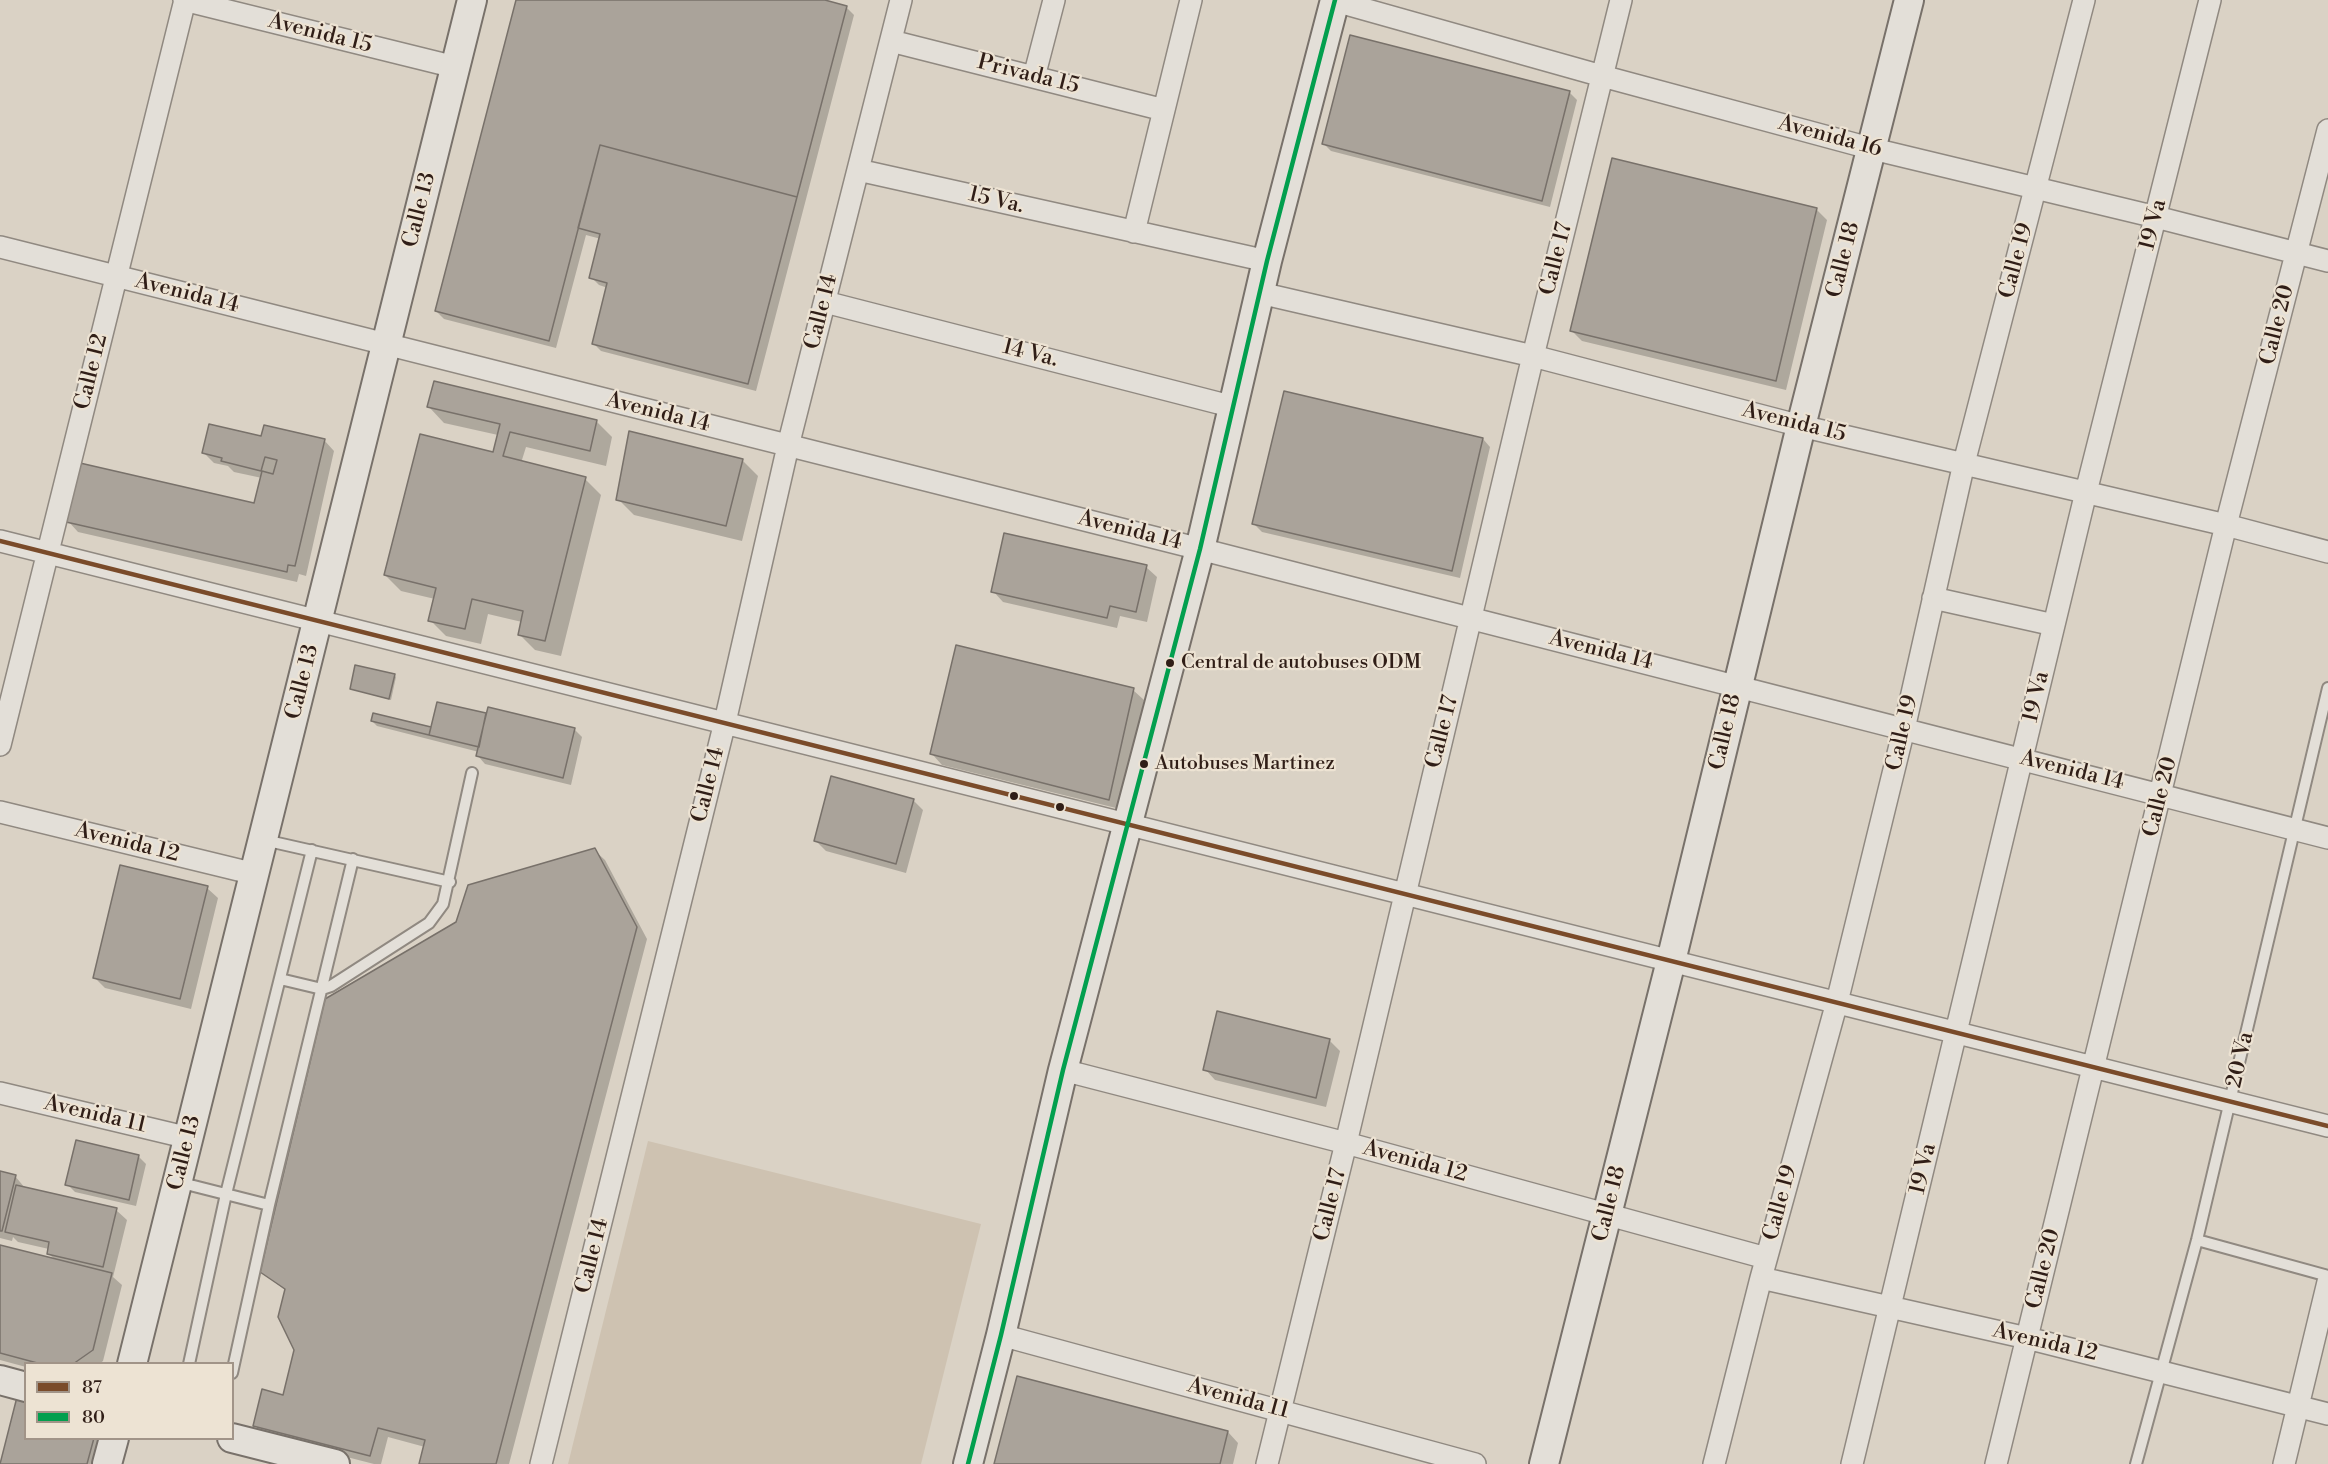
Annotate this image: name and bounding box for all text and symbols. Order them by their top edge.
street label: Avenida 15 [265,8,375,60]
street label: Privada 15 [974,50,1082,100]
street label: Avenida 16 [1775,110,1885,164]
street label: Calle 13 [398,170,442,250]
street label: 15 Va. [966,182,1026,220]
street label: 19 Va [2135,197,2173,253]
street label: Calle 18 [1822,219,1866,301]
street label: Calle 17 [1535,220,1579,298]
street label: Calle 19 [1994,220,2040,302]
street label: Avenida 14 [132,268,242,320]
street label: Calle 14 [800,272,844,352]
street label: Calle 20 [2255,282,2301,368]
street label: Calle 12 [70,331,114,413]
street label: 14 Va. [1000,334,1060,374]
street label: Avenida 14 [603,387,713,439]
street label: Avenida 15 [1739,397,1849,449]
street label: Avenida 14 [1075,505,1185,557]
street label: Avenida 14 [1546,625,1656,677]
street label: Calle 13 [281,642,325,722]
place label: Central de autobuses ODM [1181,651,1421,675]
marker: Central de autobuses ODM [1164,657,1176,669]
street label: 19 Va [2018,669,2056,725]
street label: Calle 18 [1704,691,1748,773]
street label: Calle 17 [1421,693,1465,771]
street label: Calle 19 [1881,693,1925,773]
street label: Calle 14 [687,745,731,825]
street label: Avenida 14 [2017,745,2127,797]
place label: Autobuses Martinez [1155,752,1335,776]
street label: Calle 20 [2138,754,2184,840]
marker: Autobuses Martinez [1138,758,1150,770]
unlabelled marker [1008,790,1020,802]
unlabelled marker [1054,801,1066,813]
street label: Avenida 12 [72,817,182,869]
street label: 20 Va [2222,1029,2260,1091]
street label: Avenida 11 [41,1090,149,1140]
street label: Calle 13 [163,1113,207,1193]
street label: Avenida 12 [1360,1135,1470,1189]
street label: 19 Va [1905,1141,1943,1197]
street label: Calle 19 [1758,1162,1804,1244]
street label: Calle 18 [1588,1163,1632,1245]
street label: Calle 17 [1309,1166,1353,1244]
street label: Calle 14 [571,1216,615,1296]
street label: Calle 20 [2021,1226,2067,1312]
street label: Avenida 12 [1990,1318,2100,1368]
legend [24,1362,234,1440]
street label: Avenida 11 [1184,1373,1292,1425]
text: 87 [82,1376,102,1399]
text: 80 [82,1406,105,1429]

